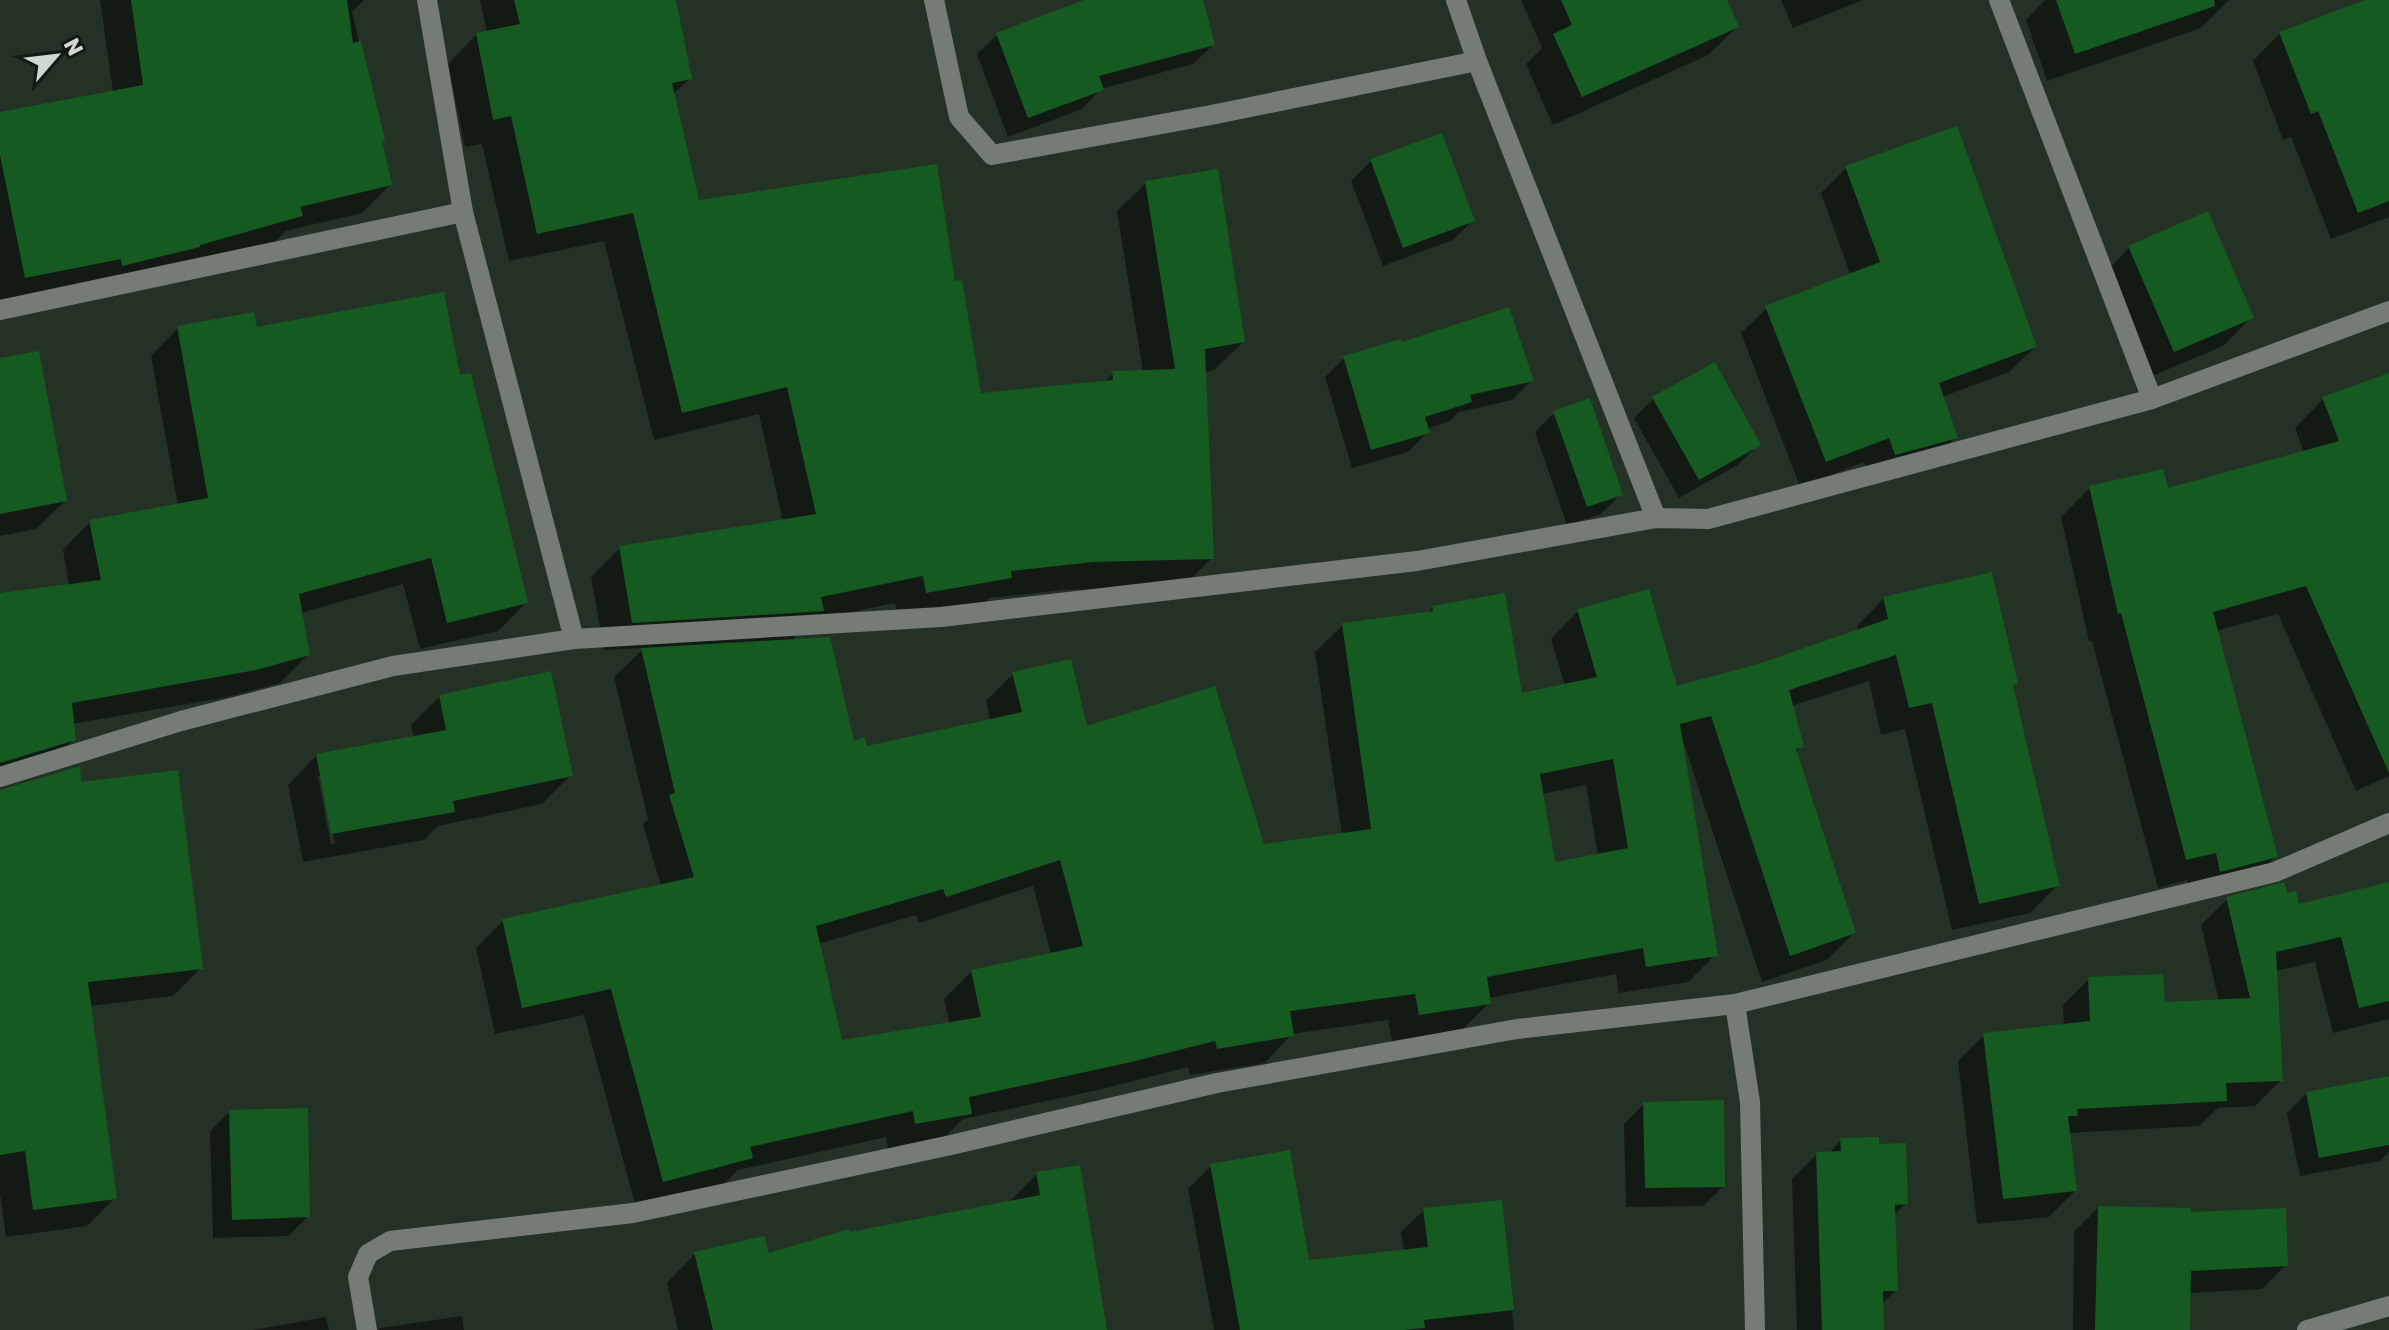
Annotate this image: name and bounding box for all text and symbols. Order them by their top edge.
north arrow [16,16,96,96]
text: N [58,34,89,60]

